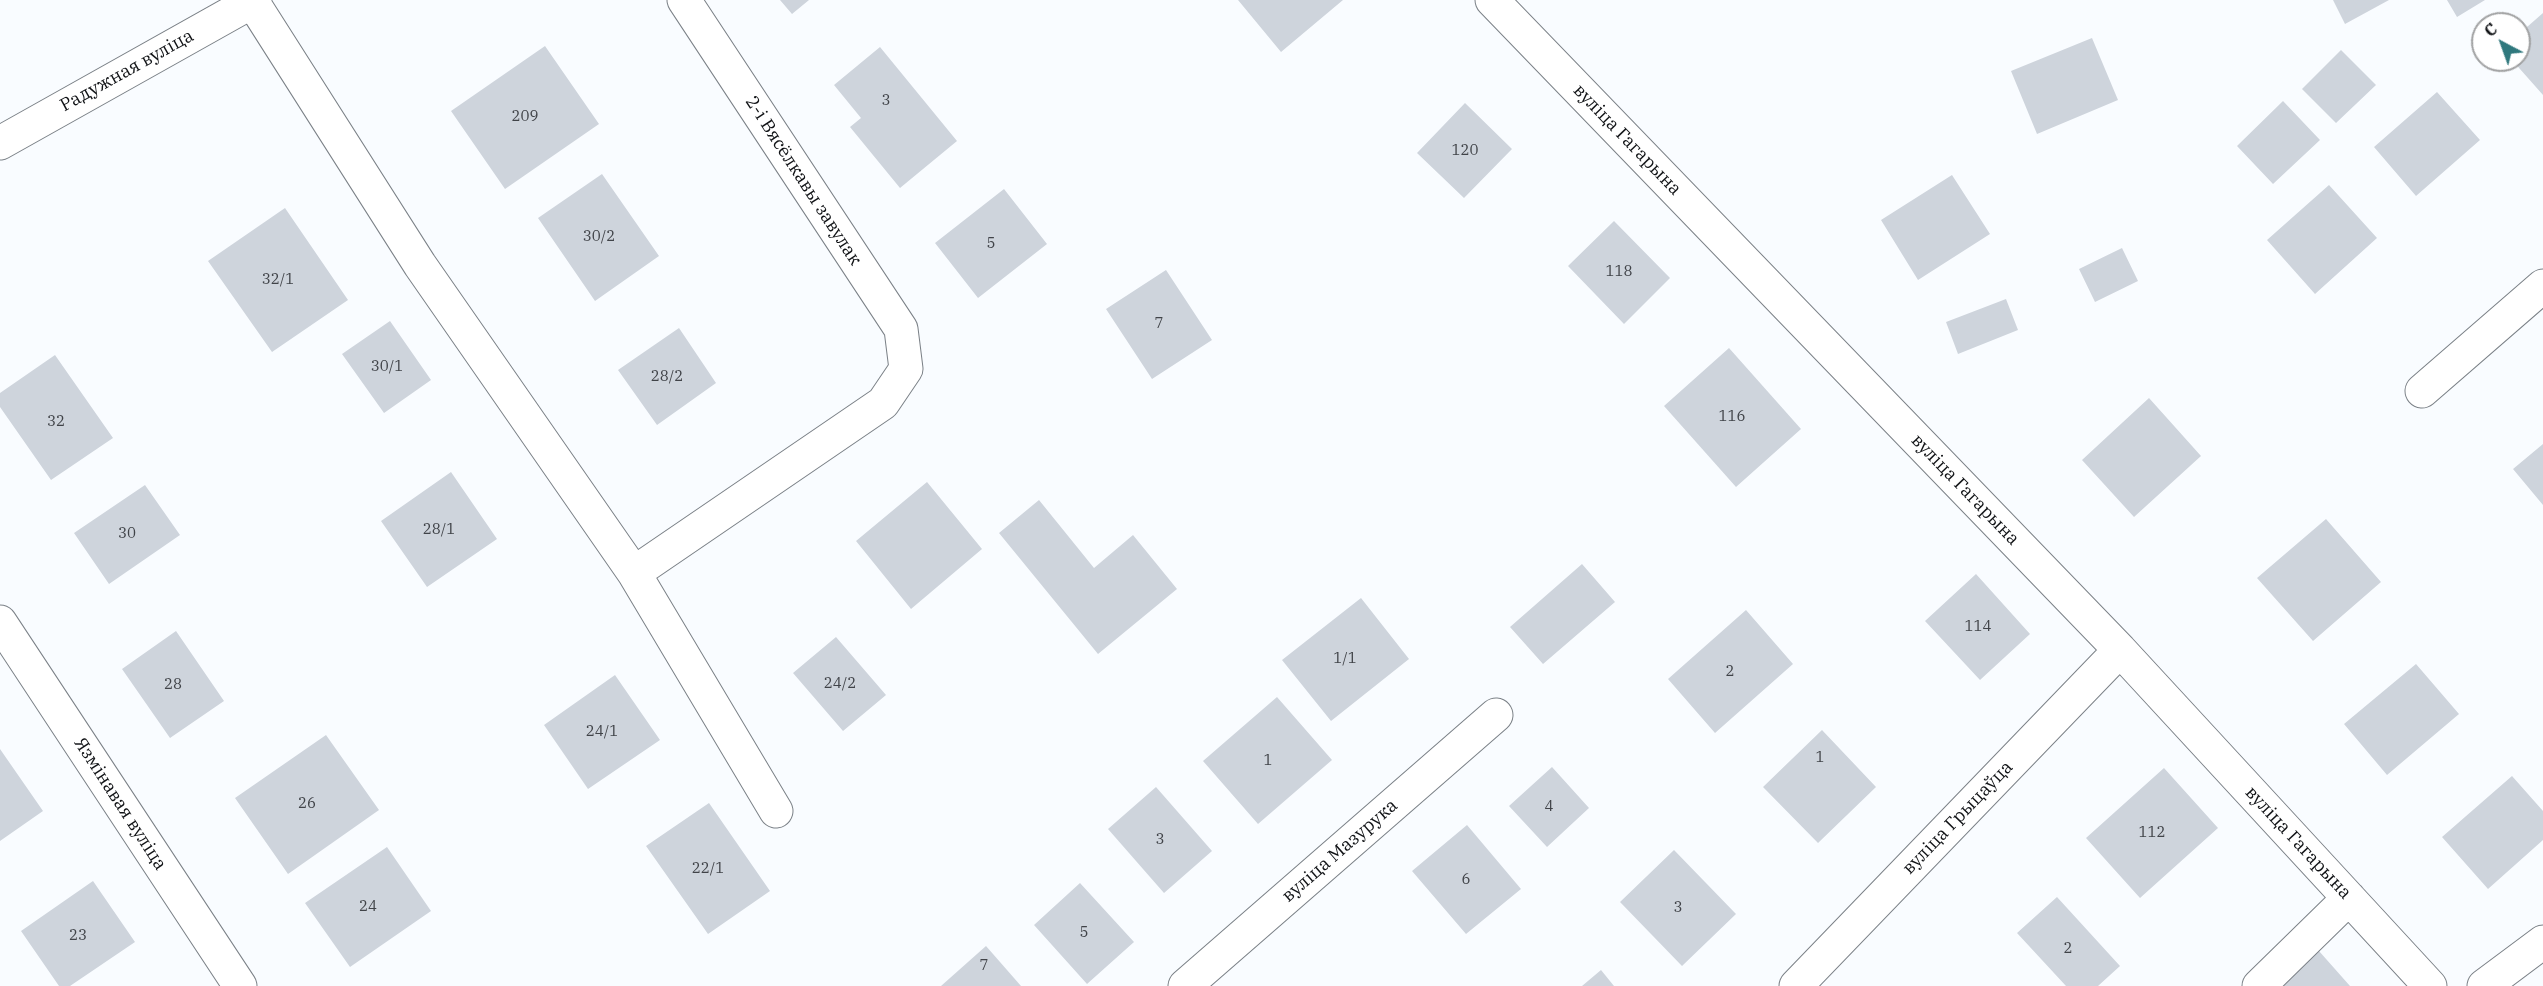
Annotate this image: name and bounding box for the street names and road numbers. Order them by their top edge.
street label: Радужная вуліца [56,25,198,117]
street label: вуліца Гагарына [1568,80,1686,200]
street label: 2-і Вясёлкавы завулак [740,92,866,270]
street label: вуліца Гагарына [1906,430,2024,550]
street label: Язмінавая вуліца [69,734,171,874]
street label: вуліца Грыцаўца [1898,757,2018,879]
street label: вуліца Гагарына [2240,782,2356,904]
street label: вуліца Мазурука [1278,795,1402,907]

